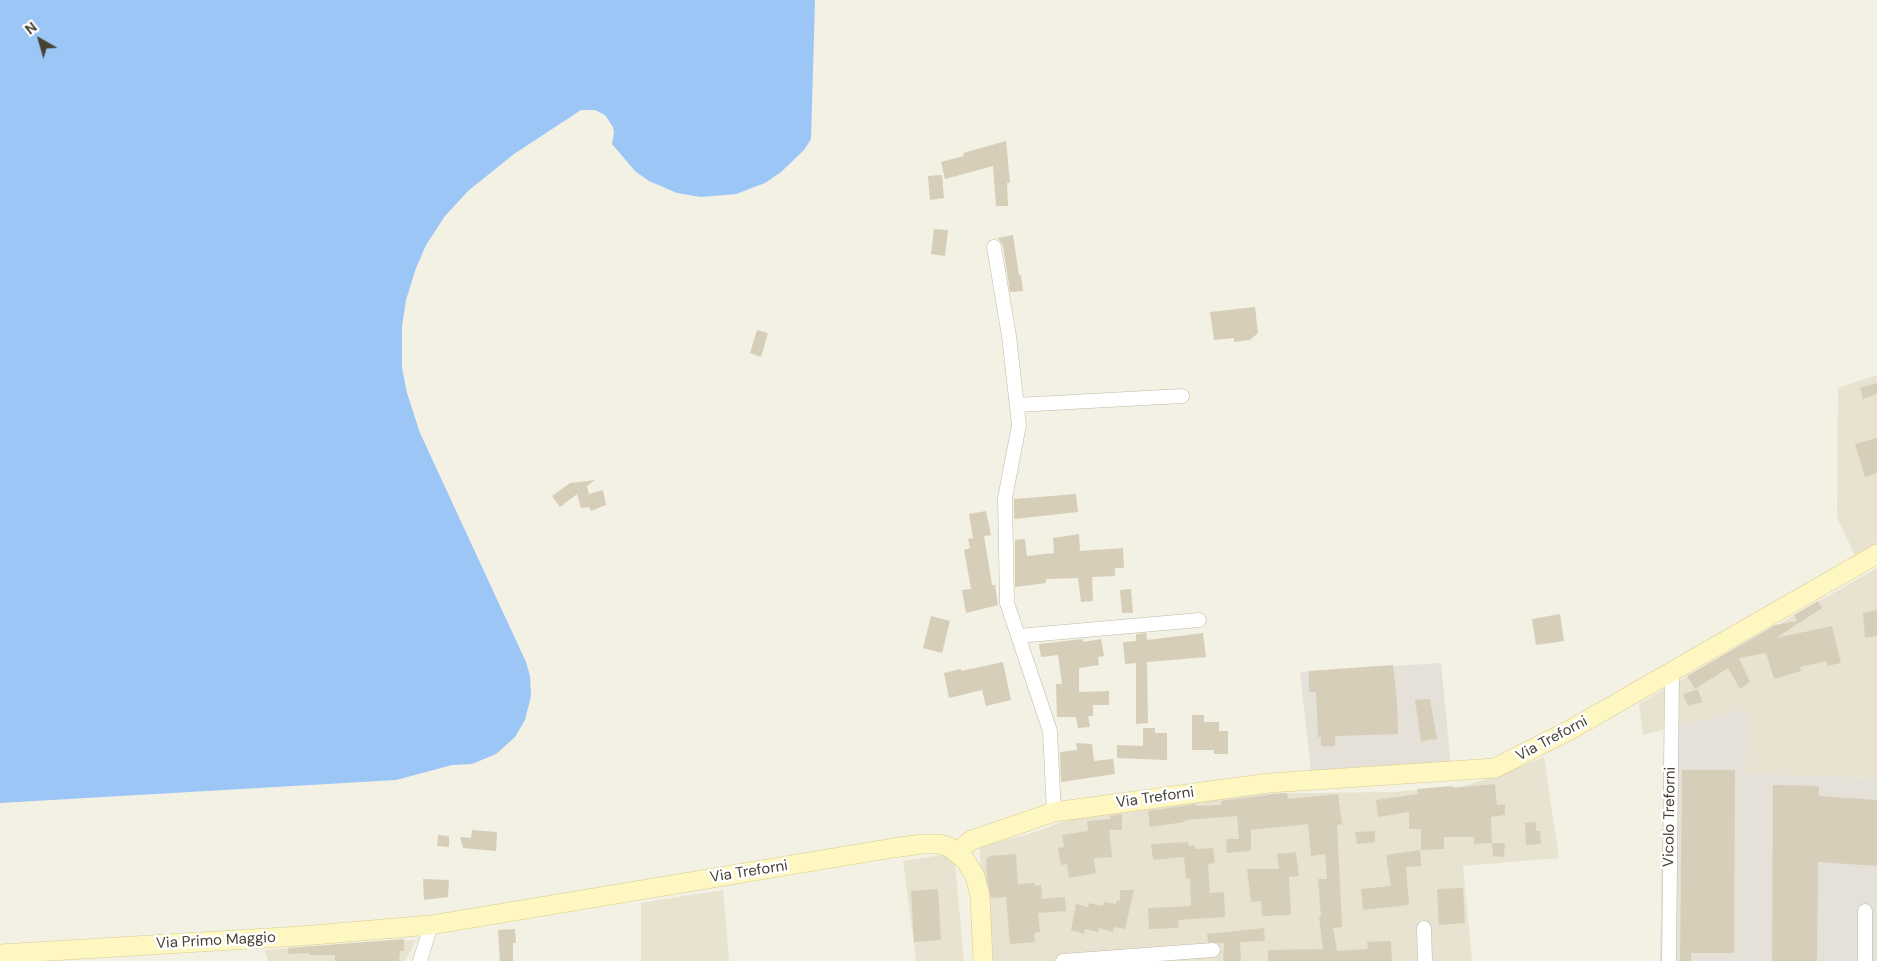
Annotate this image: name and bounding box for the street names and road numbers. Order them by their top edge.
street label: Via Treforni [1513,713,1591,765]
street label: Vicolo Treforni [1660,767,1680,867]
street label: Via Treforni [1115,784,1195,812]
street label: Via Treforni [709,857,789,887]
street label: Via Primo Maggio [156,929,276,953]

